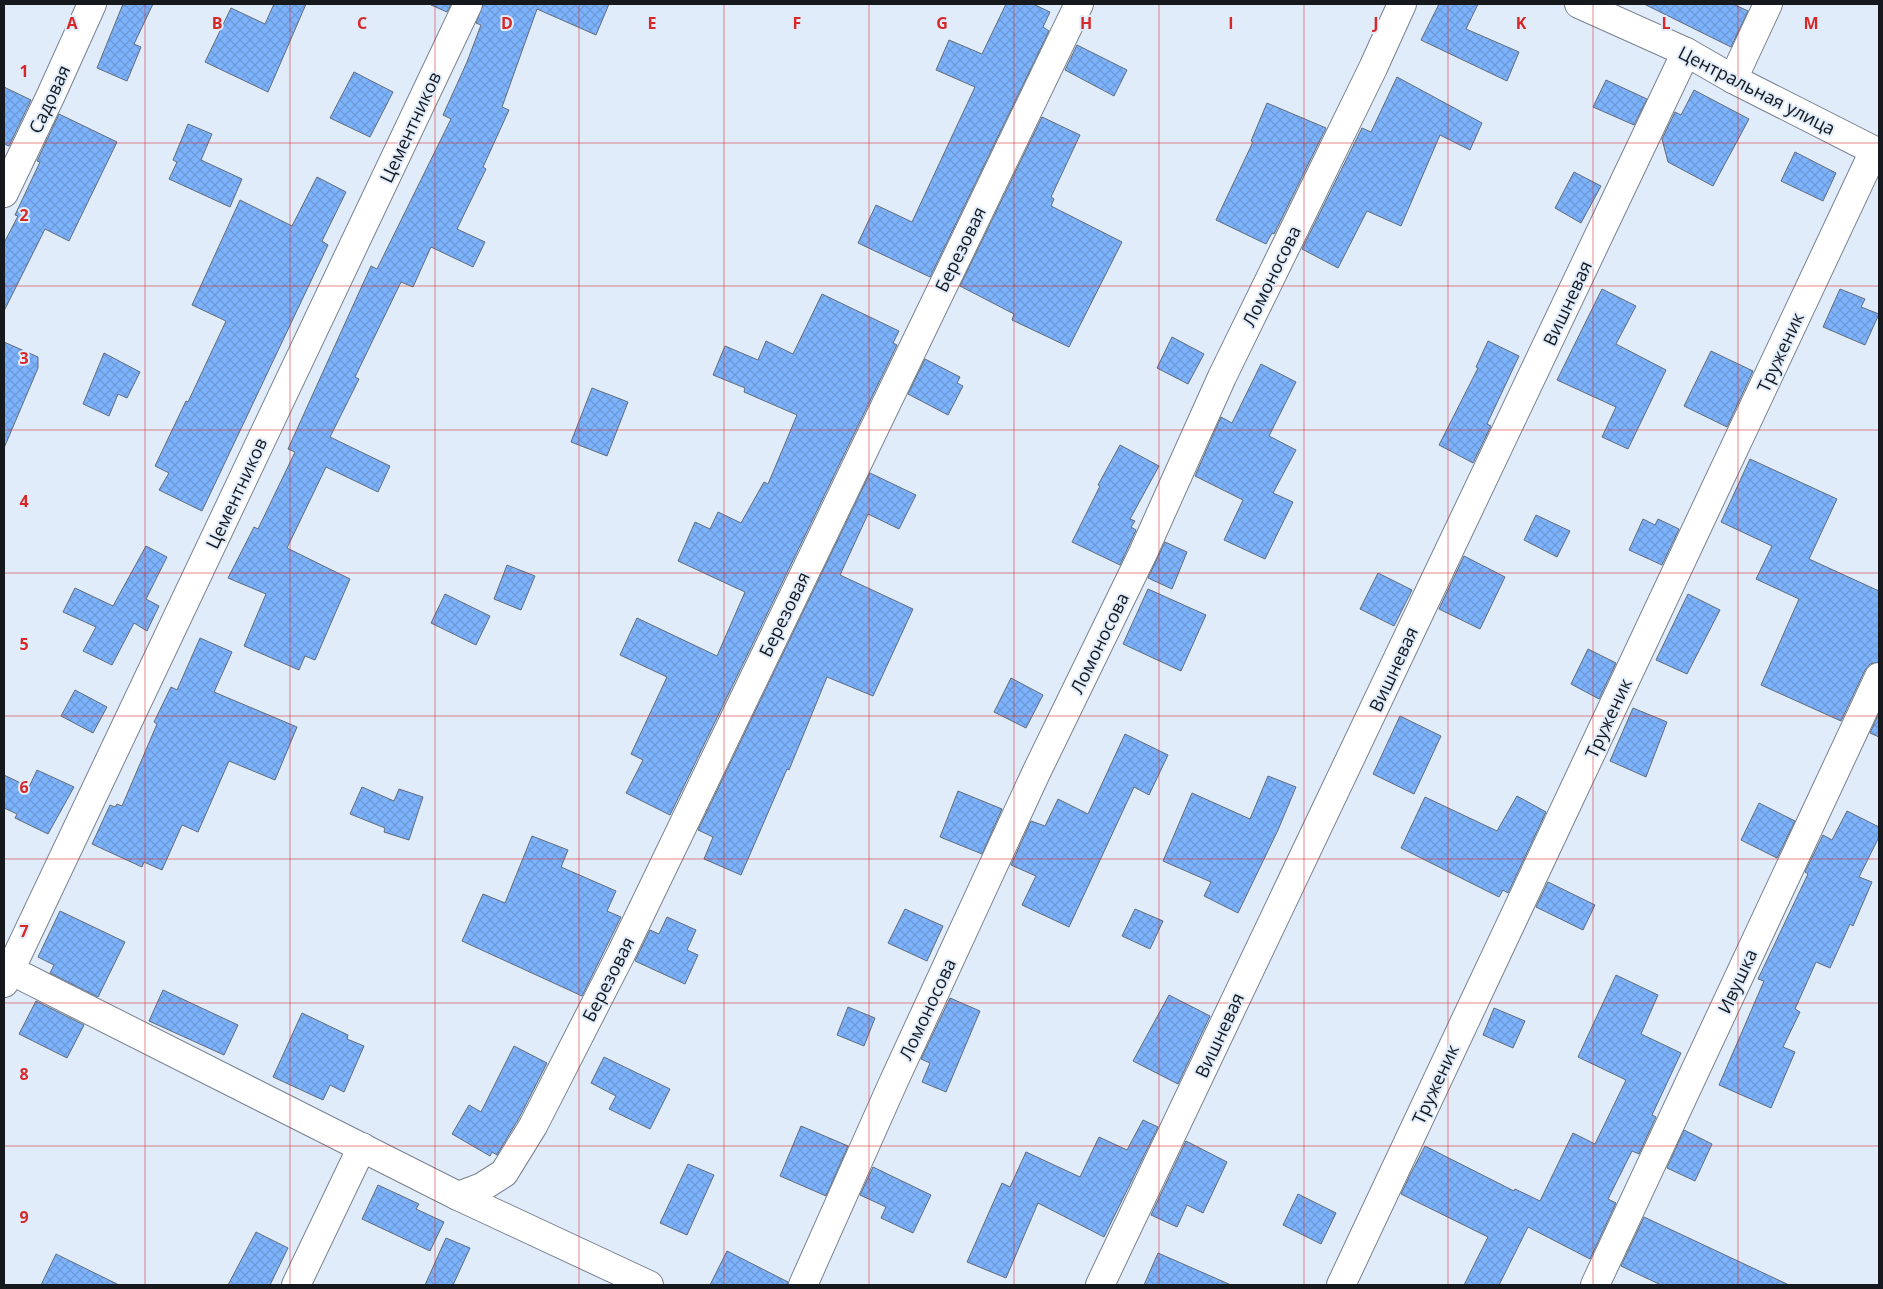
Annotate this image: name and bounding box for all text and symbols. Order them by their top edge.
text: A [66,12,78,34]
text: B [212,12,222,34]
text: C [357,12,367,34]
text: D [501,12,513,34]
text: E [648,12,657,34]
text: F [793,12,801,34]
text: G [936,12,948,34]
text: H [1080,12,1092,34]
text: I [1228,12,1234,34]
text: J [1371,12,1379,34]
text: K [1516,12,1527,34]
text: L [1661,12,1671,34]
text: M [1803,12,1819,34]
street label: Центральная улица [1674,40,1840,140]
text: 1 [19,60,29,82]
street label: Садовая [23,61,75,137]
street label: Цементников [374,68,446,186]
street label: Березовая [929,202,991,296]
text: 2 [19,204,29,226]
street label: Ломоносова [1236,222,1306,330]
street label: Вишневая [1537,257,1597,349]
street label: Труженик [1751,308,1809,396]
text: 3 [19,347,29,369]
street label: Цементников [200,434,272,552]
text: 4 [19,490,29,512]
street label: Березовая [753,567,815,661]
street label: Ломоносова [1064,589,1134,697]
street label: Вишневая [1363,623,1423,715]
text: 5 [19,633,29,655]
street label: Труженик [1579,674,1637,762]
text: 6 [19,776,29,798]
text: 7 [19,920,29,942]
street label: Березовая [576,933,640,1025]
street label: Ивушка [1712,945,1762,1017]
street label: Ломоносова [893,954,961,1064]
street label: Вишневая [1189,989,1249,1081]
street label: Труженик [1406,1040,1464,1128]
text: 8 [19,1063,29,1085]
text: 9 [19,1206,29,1228]

